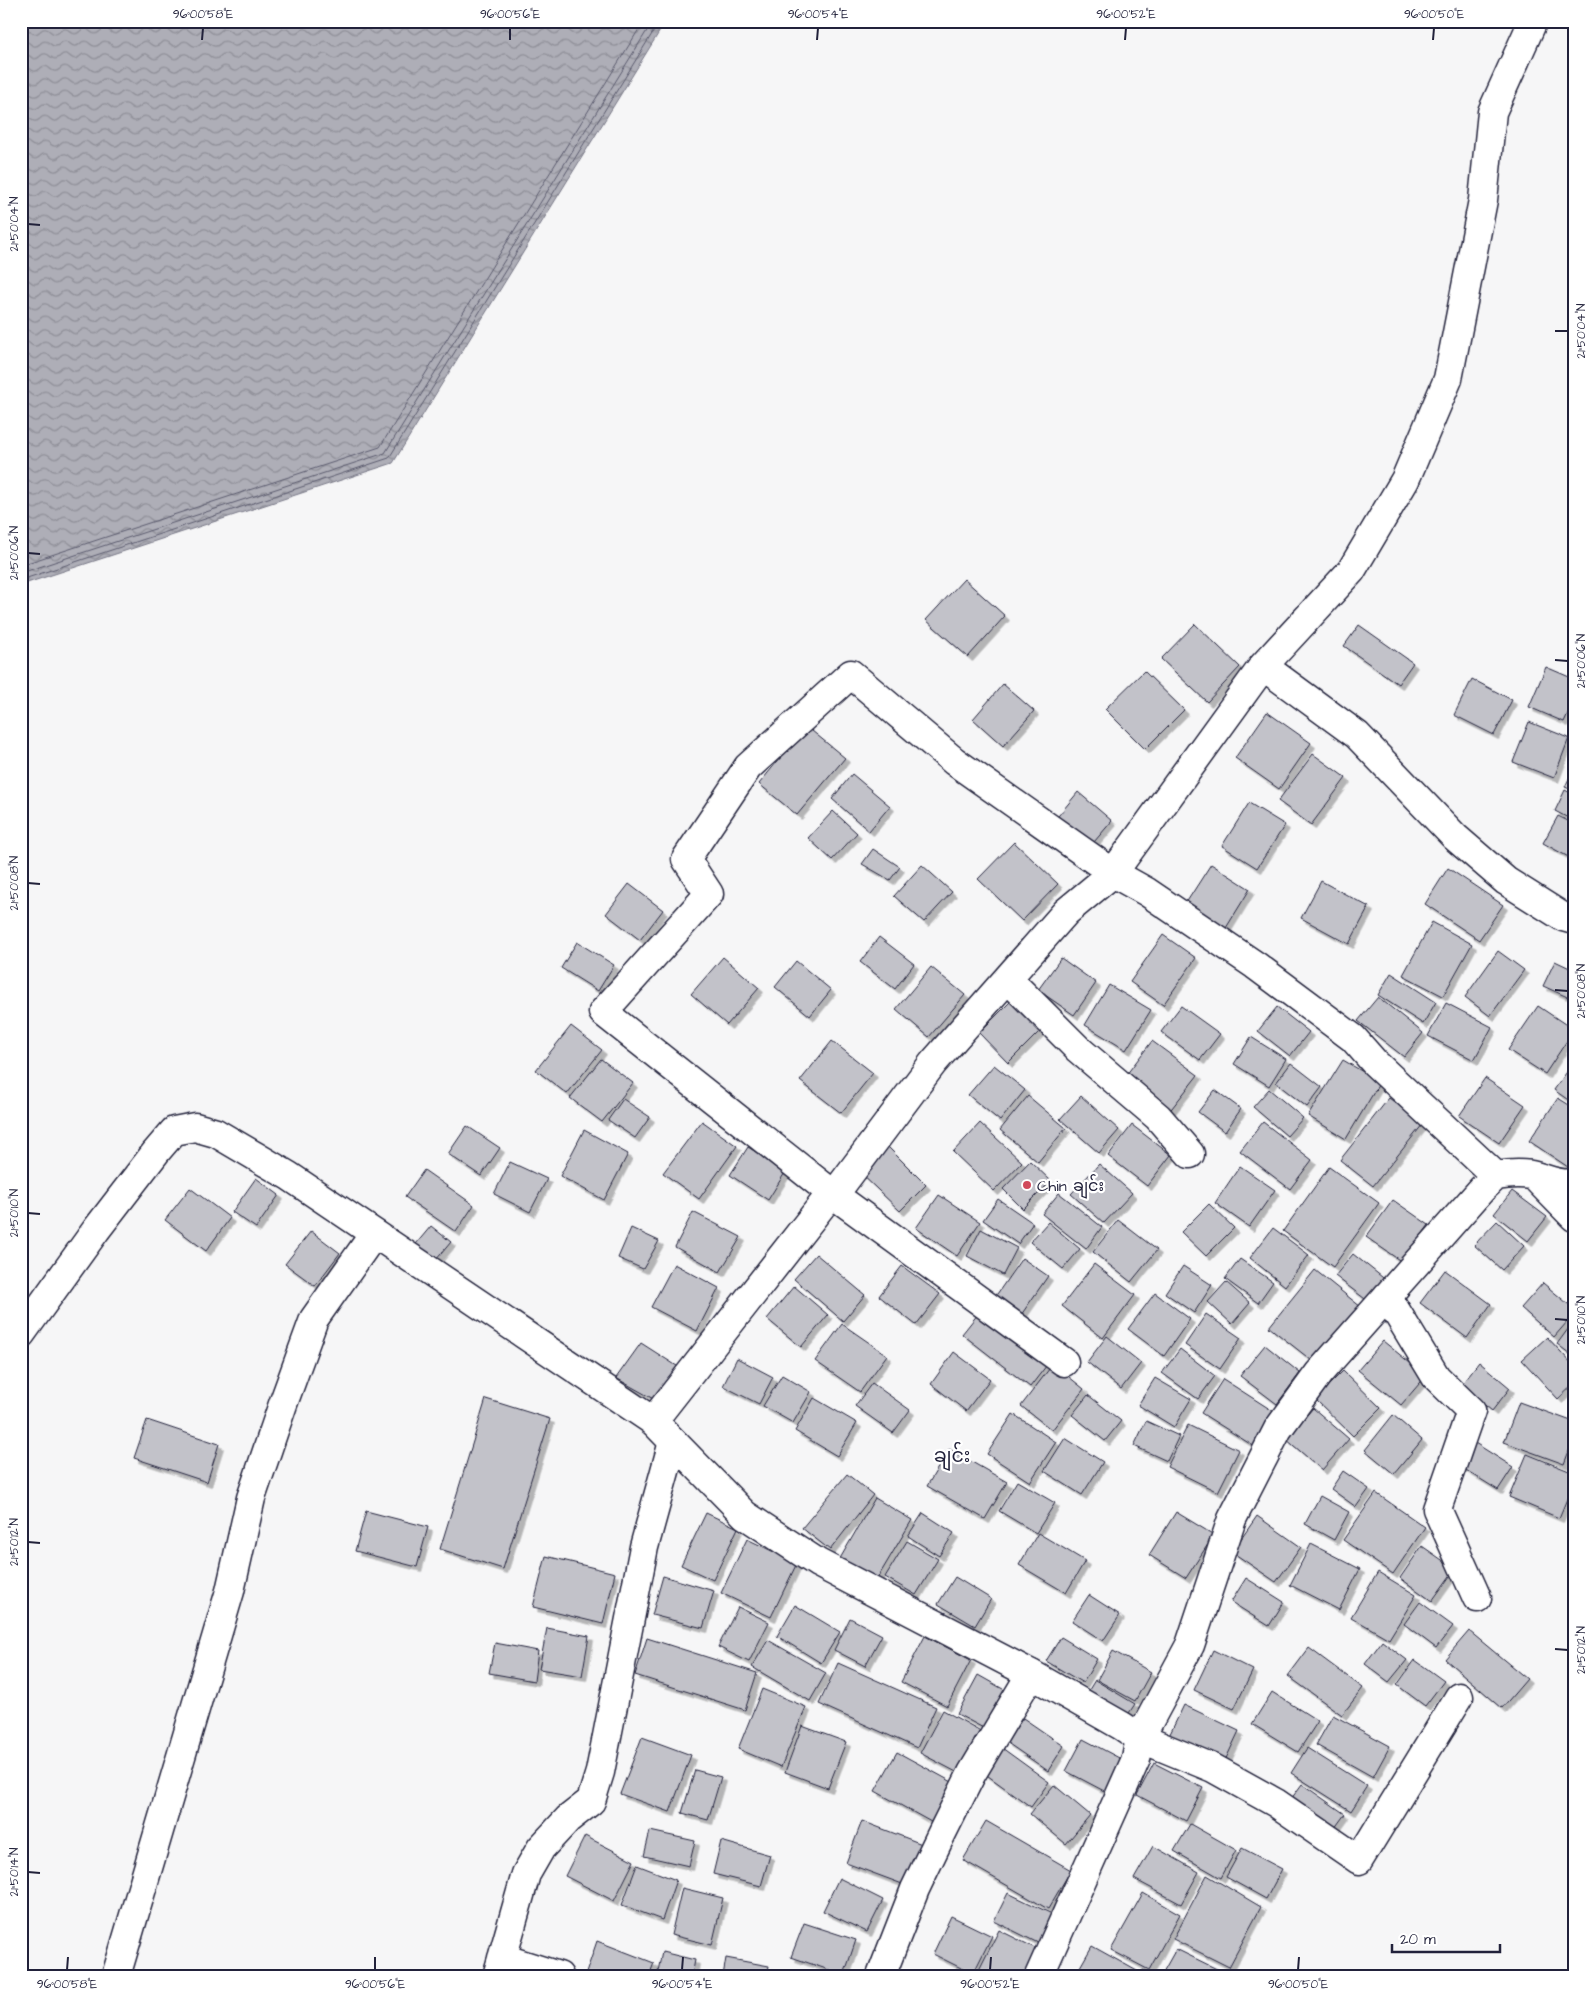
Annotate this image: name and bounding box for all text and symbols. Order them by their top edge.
text: 96°00'58"E [173,6,233,23]
text: 96°00'56"E [480,6,540,23]
text: 96°00'54"E [788,6,848,23]
text: 96°00'52"E [1096,6,1156,23]
text: 96°00'50"E [1404,6,1464,23]
text: 21°50'04"N [6,196,23,252]
text: 21°50'04"N [1573,303,1590,359]
text: 21°50'06"N [6,525,23,580]
text: 21°50'06"N [1573,633,1590,688]
text: 21°50'08"N [6,855,23,910]
text: 21°50'08"N [1573,963,1590,1018]
place label: Chin ချင်း [1037,1174,1104,1199]
marker: Chin ချင်း [1021,1179,1033,1191]
text: 21°50'10"N [6,1188,23,1237]
text: 21°50'10"N [1573,1295,1590,1344]
district label: ချင်း [934,1441,970,1471]
text: 21°50'12"N [6,1518,23,1566]
text: 21°50'12"N [1573,1626,1590,1674]
text: 21°50'14"N [6,1847,23,1897]
scale bar [1392,1922,1500,1954]
text: 20 m [1400,1929,1436,1950]
text: 96°00'58"E [37,1976,97,1993]
text: 96°00'56"E [345,1976,405,1993]
text: 96°00'54"E [652,1976,712,1993]
text: 96°00'52"E [960,1976,1020,1993]
text: 96°00'50"E [1268,1976,1328,1993]

